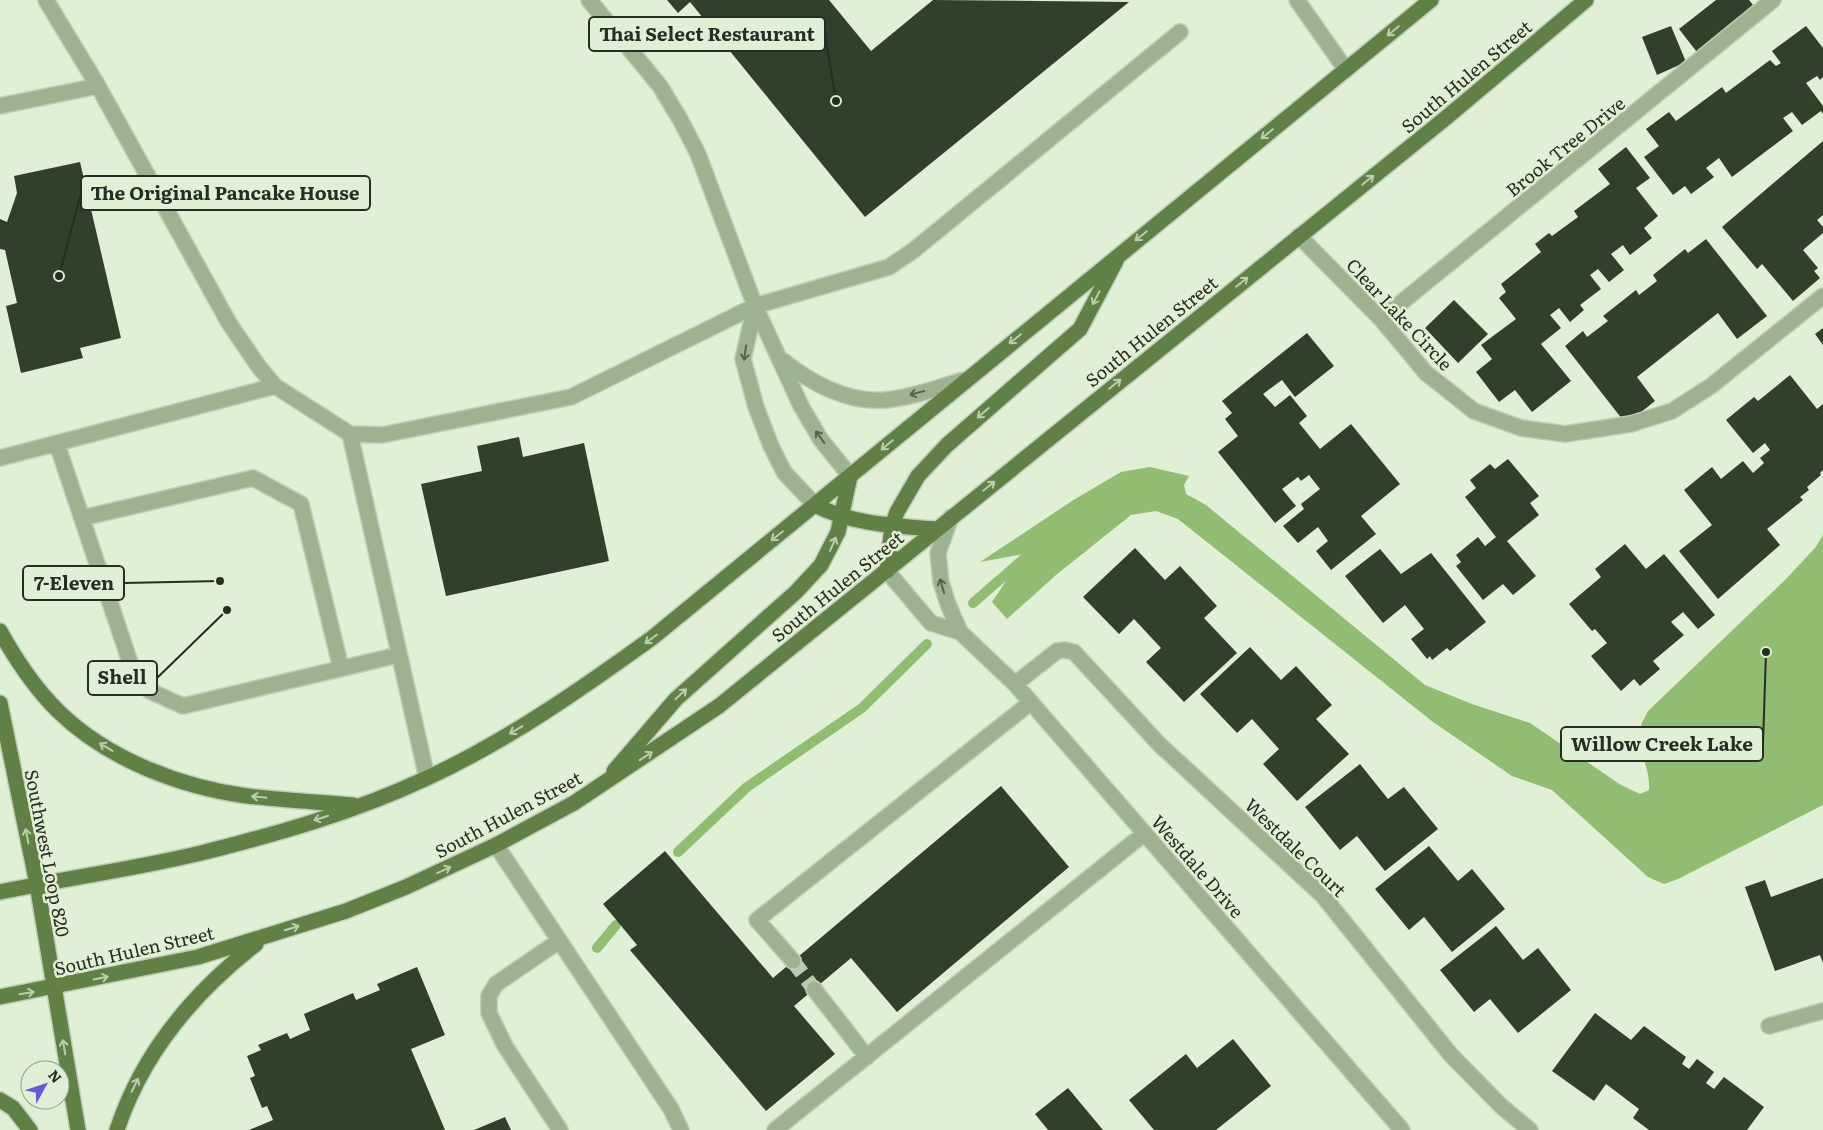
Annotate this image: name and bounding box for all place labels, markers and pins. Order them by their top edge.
callout: Thai Select Restaurant [589,17,825,51]
callout: The Original Pancake House [81,176,370,210]
callout: 7-Eleven [23,566,124,600]
callout: Shell [88,661,157,695]
callout: Willow Creek Lake [1561,727,1763,761]

